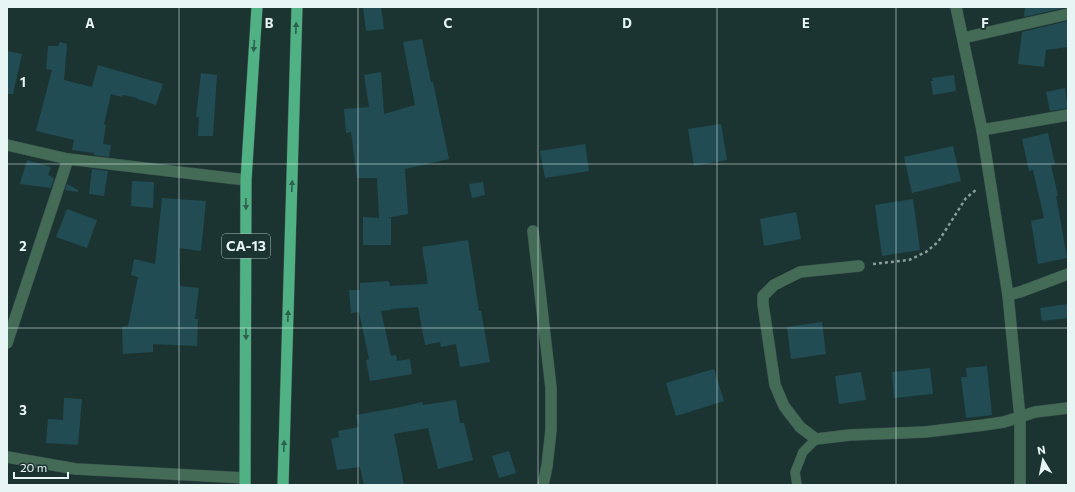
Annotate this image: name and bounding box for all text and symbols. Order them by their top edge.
text: A [85,15,95,31]
text: B [265,15,274,31]
text: C [444,15,453,31]
text: D [622,15,632,31]
text: E [802,15,810,31]
text: F [981,15,989,31]
one-way arrow [293,21,299,34]
one-way arrow [251,40,257,52]
text: 1 [20,74,26,90]
one-way arrow [288,180,295,192]
one-way arrow [243,198,249,211]
road number: CA-13 [222,234,270,258]
text: 2 [19,238,27,254]
one-way arrow [285,309,291,322]
one-way arrow [242,328,249,340]
text: 3 [19,402,27,418]
one-way arrow [281,439,287,452]
north arrow [1023,440,1063,480]
text: N [1036,443,1046,457]
scale bar [14,454,68,480]
text: 20 m [20,460,47,474]

